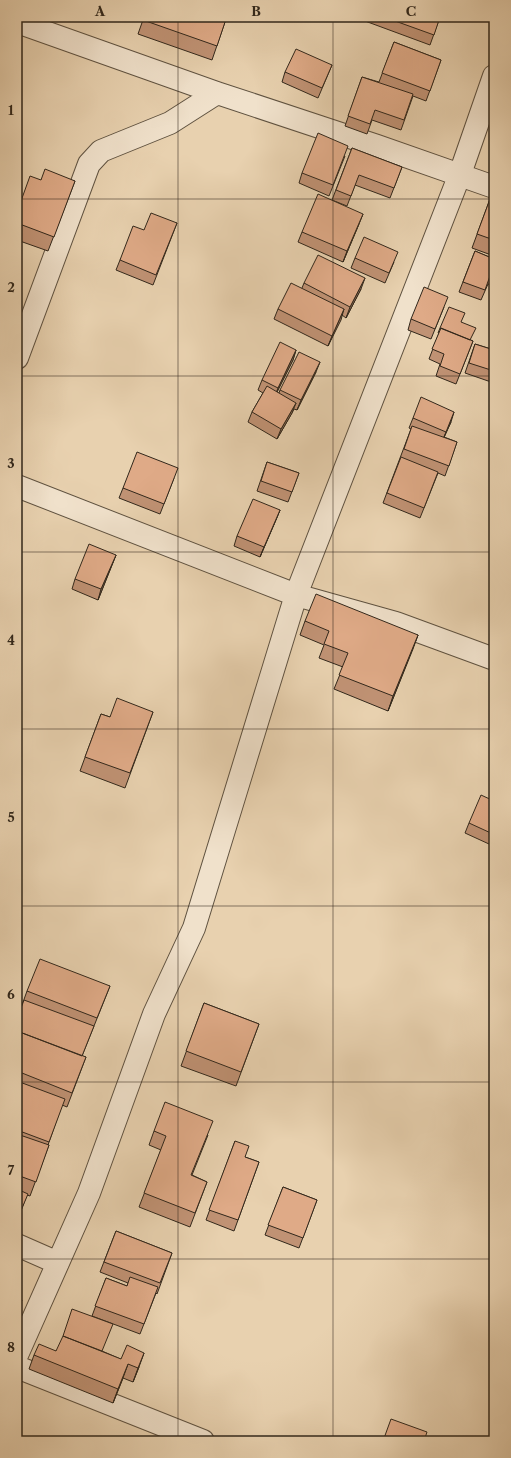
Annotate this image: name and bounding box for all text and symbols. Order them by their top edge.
text: A [94,3,106,19]
text: B [251,3,261,19]
text: C [406,3,416,19]
text: 1 [8,102,14,118]
text: 2 [7,279,15,295]
text: 3 [7,455,15,471]
text: 4 [7,632,15,648]
text: 5 [7,809,15,825]
text: 6 [7,986,15,1002]
text: 7 [8,1162,15,1178]
text: 8 [7,1339,15,1355]

